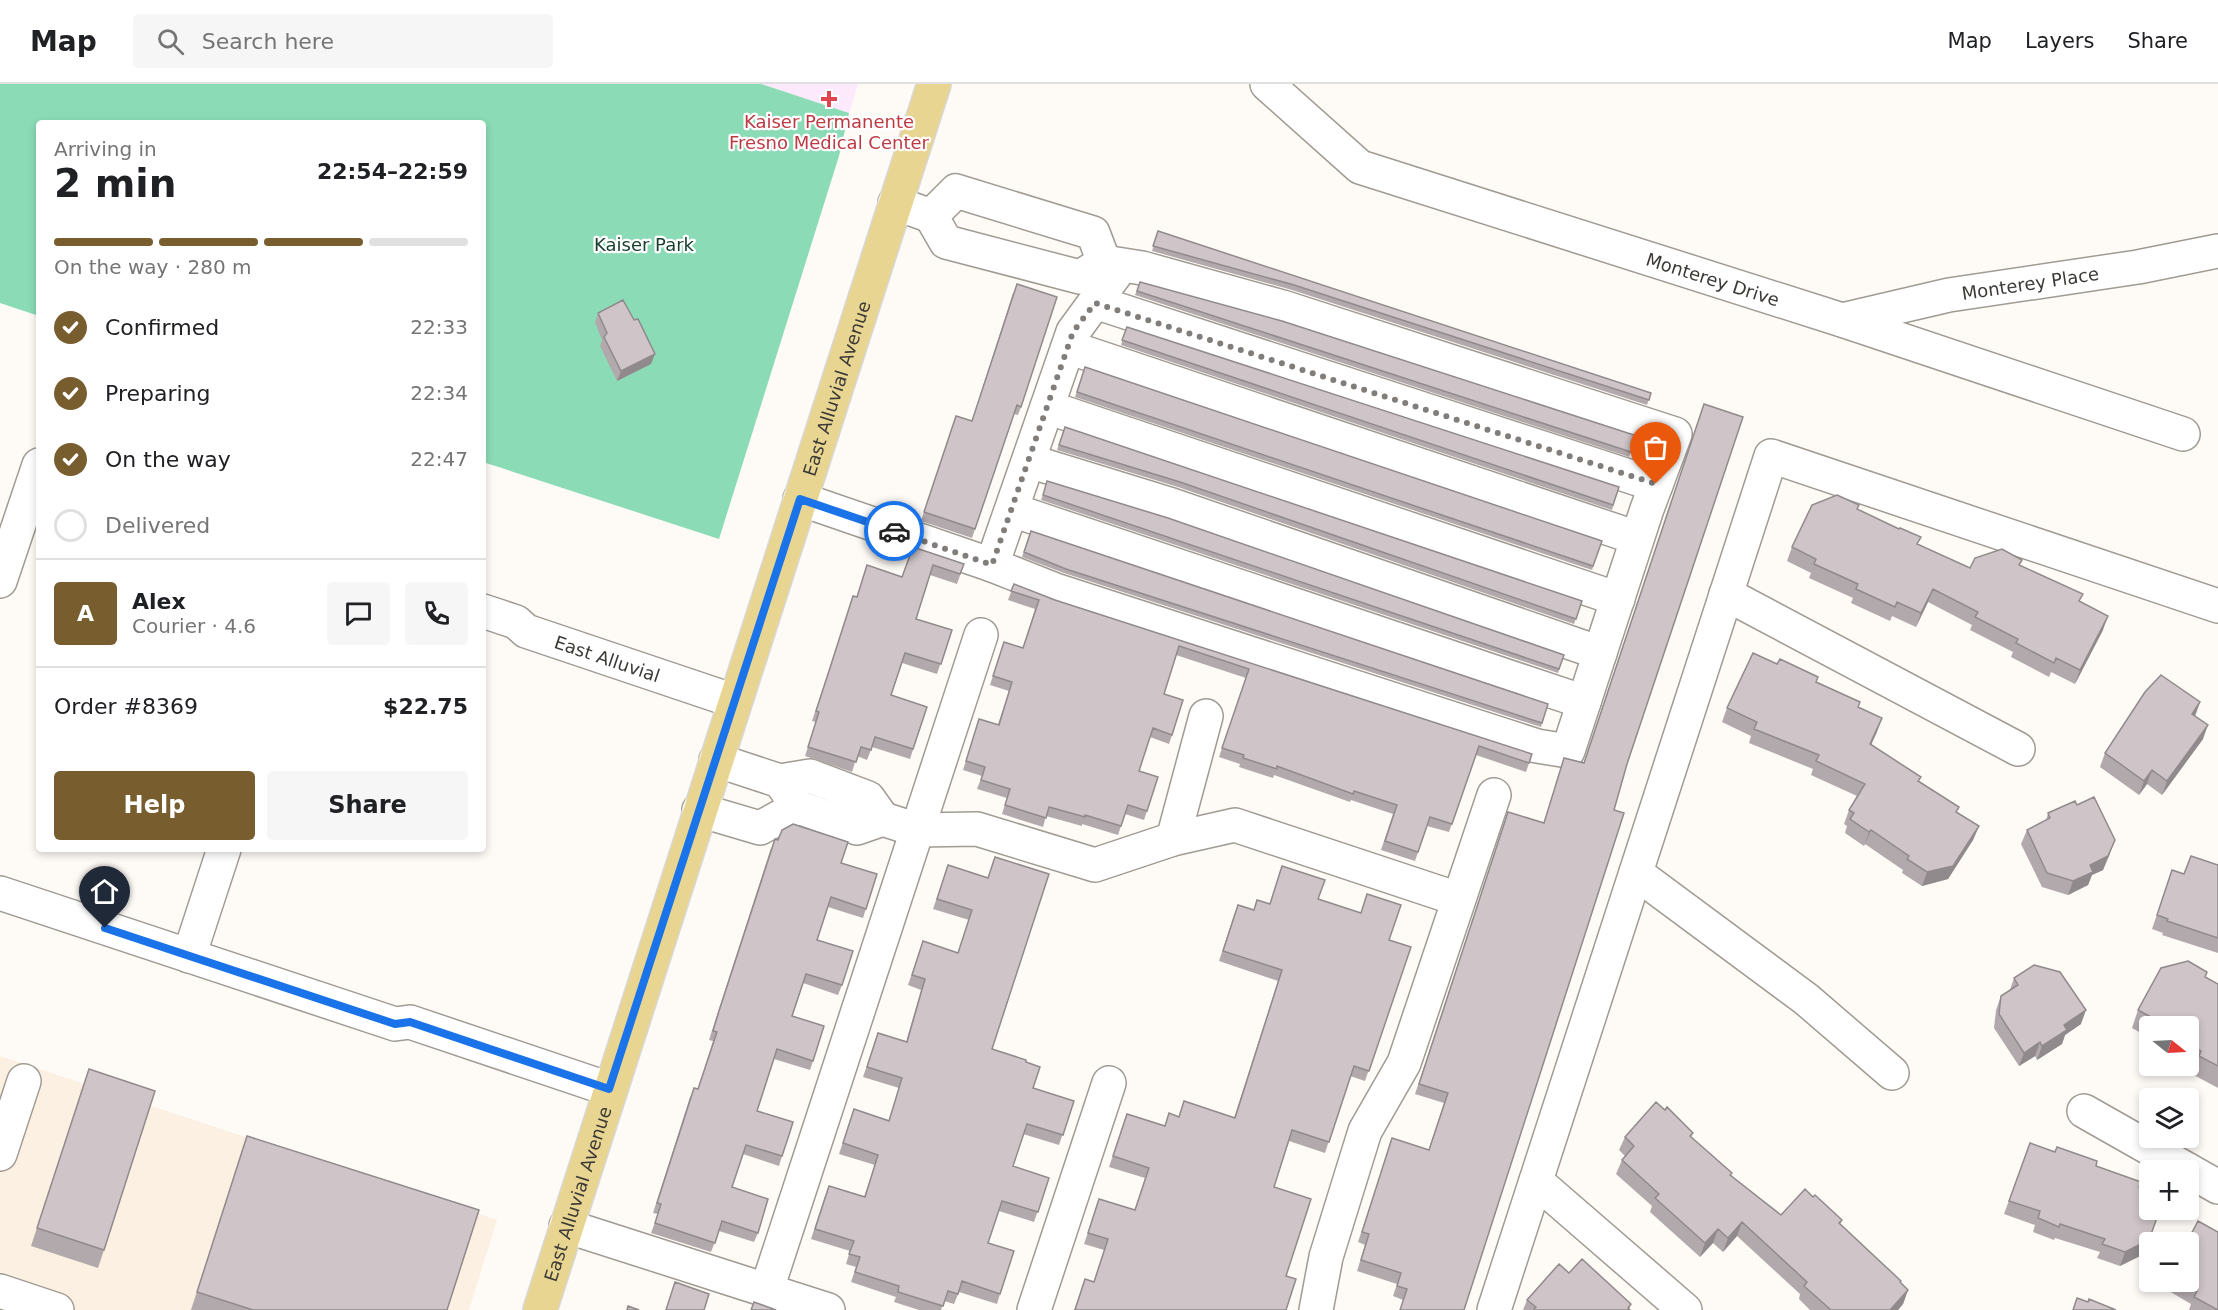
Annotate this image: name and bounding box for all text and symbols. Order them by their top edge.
search box [133,14,553,68]
text: Map [30,25,97,58]
icon: search [154,25,187,58]
text: Search here [202,29,334,54]
text: Map [1948,29,1992,53]
text: Layers [2025,29,2094,53]
text: Share [2127,29,2188,53]
marker: Kaiser Permanente Fresno Medical Center [820,90,838,108]
place label: Kaiser Permanente Fresno Medical Center [729,111,930,153]
text: Arriving in [54,137,157,161]
text: 22:54–22:59 [317,159,468,184]
text: 2 min [54,161,176,206]
park label: Kaiser Park [594,234,695,255]
street label: Monterey Drive [1644,248,1782,310]
text: On the way · 280 m [54,255,252,279]
street label: Monterey Place [1960,262,2100,303]
street label: East Alluvial Avenue [798,298,874,479]
icon: check [54,311,87,344]
text: Confirmed [105,315,219,340]
text: 22:33 [410,315,468,339]
icon: check [54,377,87,410]
text: Preparing [105,381,211,406]
text: 22:34 [410,381,468,405]
pin [1630,422,1681,484]
icon: bag [1639,431,1672,464]
icon: check [54,443,87,476]
text: On the way [105,447,231,472]
text: 22:47 [410,447,468,471]
courier [864,501,924,561]
text: Delivered [105,513,210,538]
icon: car [878,515,911,548]
button: chat [327,582,390,645]
button: phone [405,582,468,645]
text: Alex [132,589,186,614]
text: A [77,601,94,626]
text: Courier · 4.6 [132,614,256,638]
street label: East Alluvial [552,631,663,686]
text: Order #8369 [54,694,198,719]
text: $22.75 [383,694,468,719]
button: Help [54,771,255,840]
button: Share [267,771,468,840]
pin [79,866,130,928]
icon: home [88,875,121,908]
north arrow [2139,1016,2199,1076]
map controls [2139,1016,2199,1292]
button: layers [2139,1088,2199,1148]
street label: East Alluvial Avenue [539,1104,615,1284]
button: + [2139,1160,2199,1220]
button: − [2139,1232,2199,1292]

